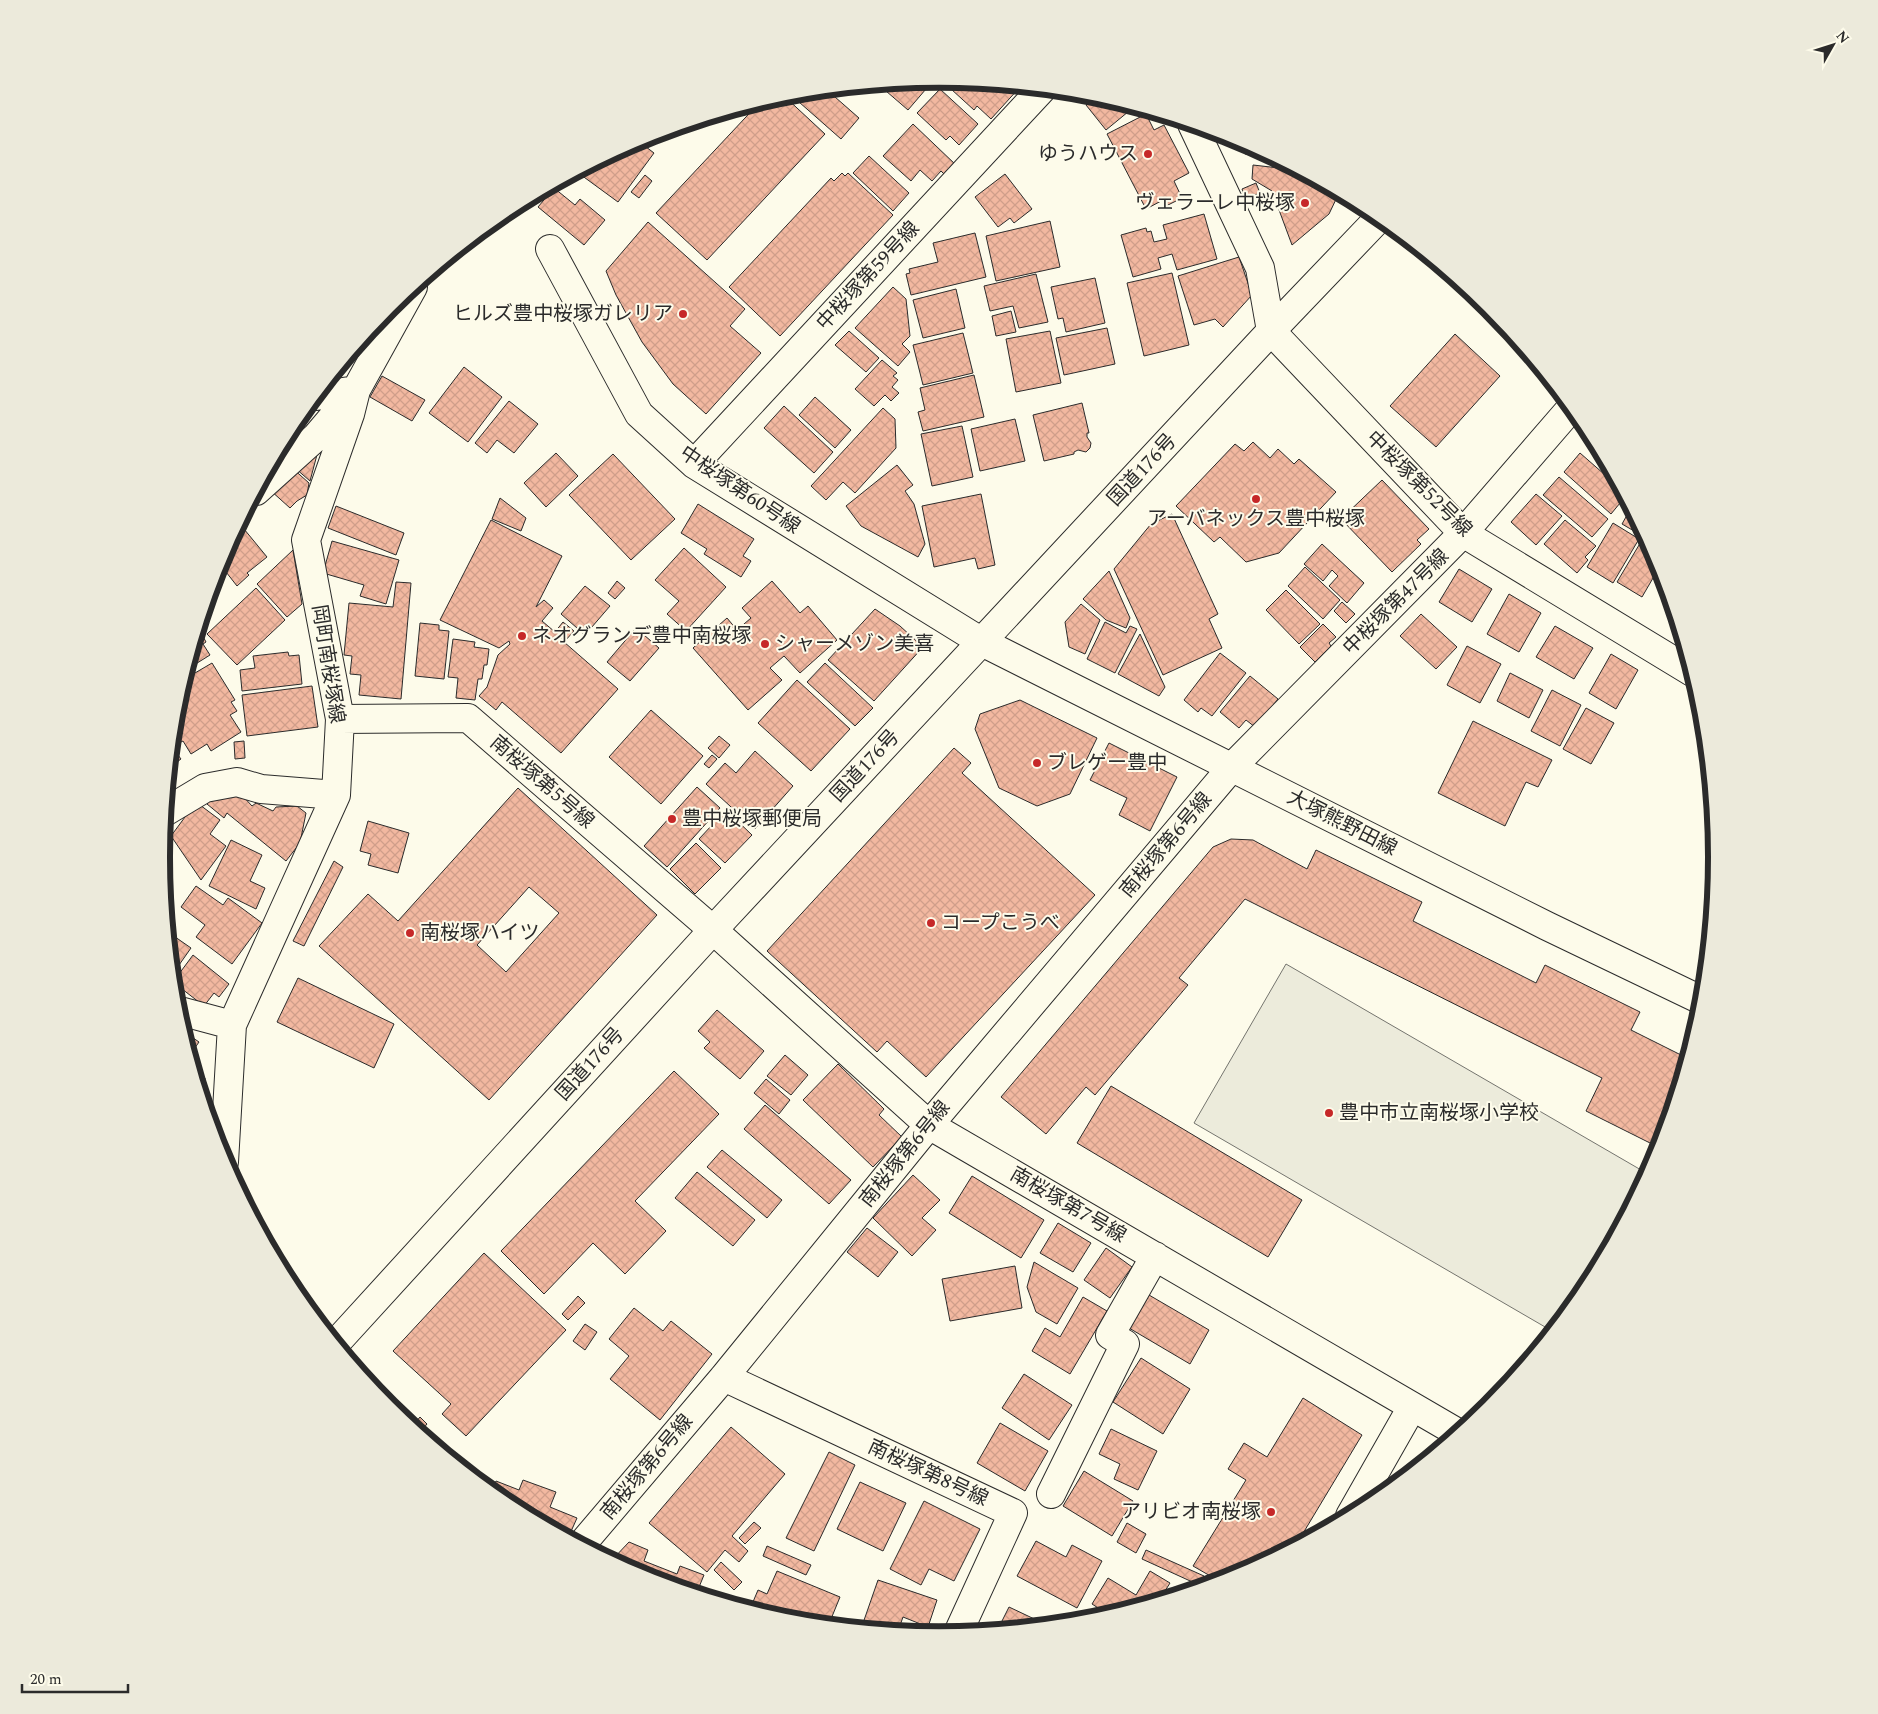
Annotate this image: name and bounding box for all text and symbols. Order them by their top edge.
north arrow [1808,20,1858,70]
text: N [1831,26,1854,48]
place label: ゆうハウス [1038,139,1138,169]
marker: ゆうハウス [1142,148,1154,160]
place label: ヴェラーレ中桜塚 [1135,188,1295,218]
marker: ヴェラーレ中桜塚 [1299,197,1311,209]
street label: 中桜塚第59号線 [809,215,927,337]
place label: ヒルズ豊中桜塚ガレリア [453,299,673,329]
marker: ヒルズ豊中桜塚ガレリア [677,308,689,320]
street label: 中桜塚第52号線 [1359,424,1479,544]
street label: 国道176号 [1100,427,1184,513]
street label: 中桜塚第60号線 [674,438,806,542]
marker: アーバネックス豊中桜塚 [1250,493,1262,505]
place label: アーバネックス豊中桜塚 [1147,504,1365,534]
street label: 中桜塚第47号線 [1336,542,1456,662]
street label: 岡町南桜塚線 [304,602,352,726]
place label: ネオグランデ豊中南桜塚 [532,621,752,651]
place label: シャーメゾン美喜 [775,629,934,659]
marker: ネオグランデ豊中南桜塚 [516,630,528,642]
marker: シャーメゾン美喜 [759,638,771,650]
street label: 国道176号 [823,723,907,809]
street label: 南桜塚第5号線 [483,728,601,836]
place label: ブレゲー豊中 [1047,748,1167,778]
marker: ブレゲー豊中 [1031,757,1043,769]
street label: 大塚熊野田線 [1282,782,1402,864]
street label: 南桜塚第6号線 [1113,786,1219,904]
place label: 豊中桜塚郵便局 [682,804,822,834]
marker: 豊中桜塚郵便局 [666,813,678,825]
place label: コープこうべ [941,908,1060,938]
marker: コープこうべ [925,917,937,929]
place label: 南桜塚ハイツ [420,918,540,948]
marker: 南桜塚ハイツ [404,927,416,939]
street label: 国道176号 [549,1021,631,1107]
street label: 南桜塚第6号線 [852,1094,958,1214]
place label: 豊中市立南桜塚小学校 [1339,1098,1539,1128]
marker: 豊中市立南桜塚小学校 [1323,1107,1335,1119]
street label: 南桜塚第7号線 [1004,1160,1132,1250]
street label: 南桜塚第6号線 [594,1408,700,1526]
street label: 南桜塚第8号線 [863,1432,993,1514]
place label: アリビオ南桜塚 [1121,1497,1261,1527]
marker: アリビオ南桜塚 [1265,1506,1277,1518]
scale bar [22,1662,129,1694]
text: 20 m [30,1668,62,1691]

